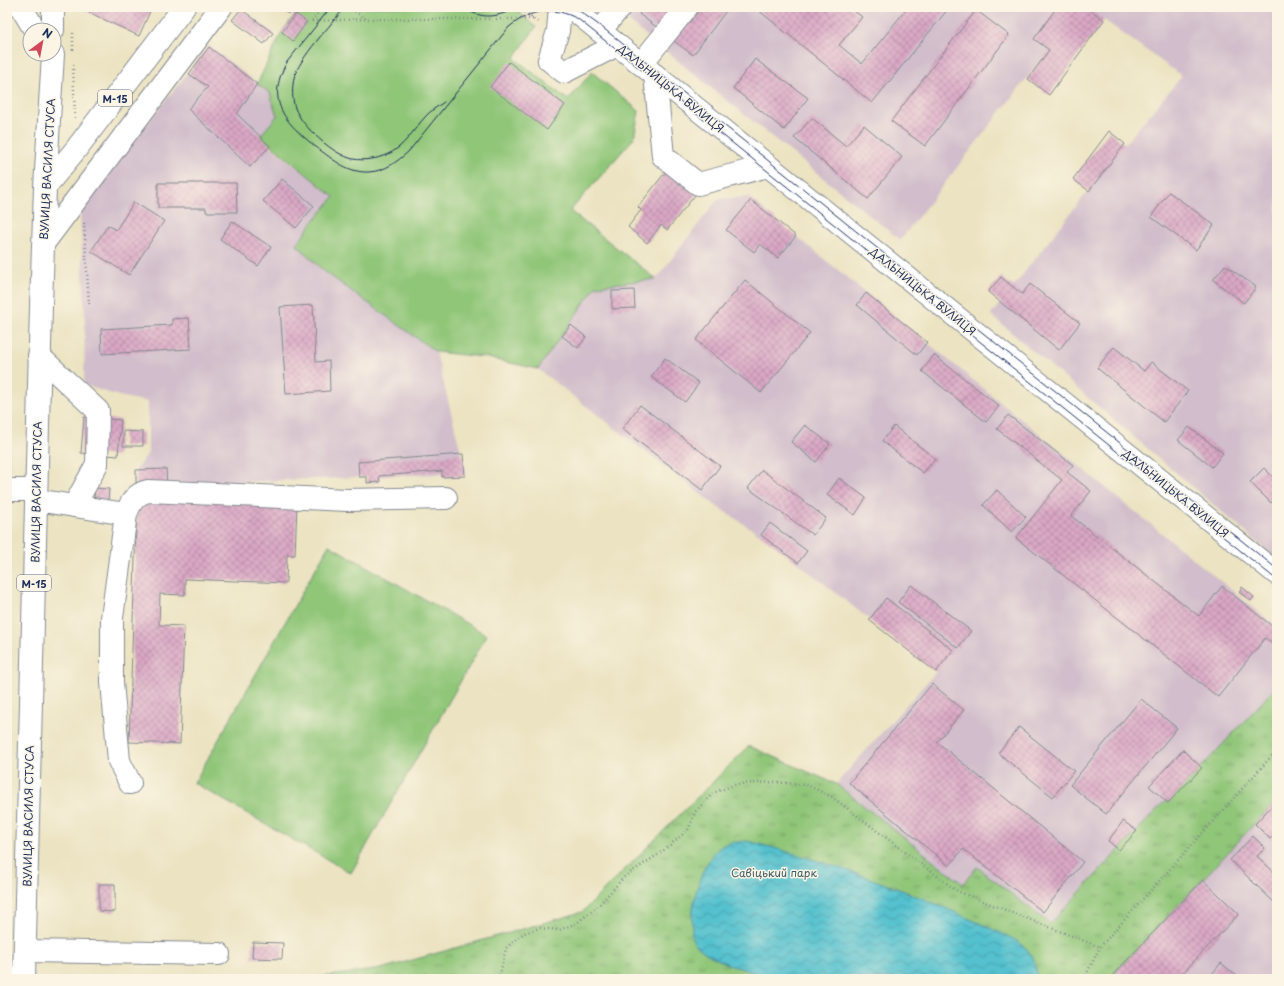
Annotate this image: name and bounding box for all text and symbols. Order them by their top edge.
north arrow [22,22,62,62]
text: N [39,24,56,43]
street label: ДАЛЬНИЦЬКА ВУЛИЦЯ [613,39,728,136]
road number: М-15 [98,90,132,106]
street label: ВУЛИЦЯ ВАСИЛЯ СТУСА [35,97,59,240]
street label: ДАЛЬНИЦЬКА ВУЛИЦЯ [865,242,980,339]
street label: ВУЛИЦЯ ВАСИЛЯ СТУСА [26,421,46,563]
street label: ДАЛЬНИЦЬКА ВУЛИЦЯ [1118,444,1233,541]
road number: М-15 [17,575,51,591]
street label: ВУЛИЦЯ ВАСИЛЯ СТУСА [18,745,38,887]
park label: Савіцький парк [731,864,817,881]

